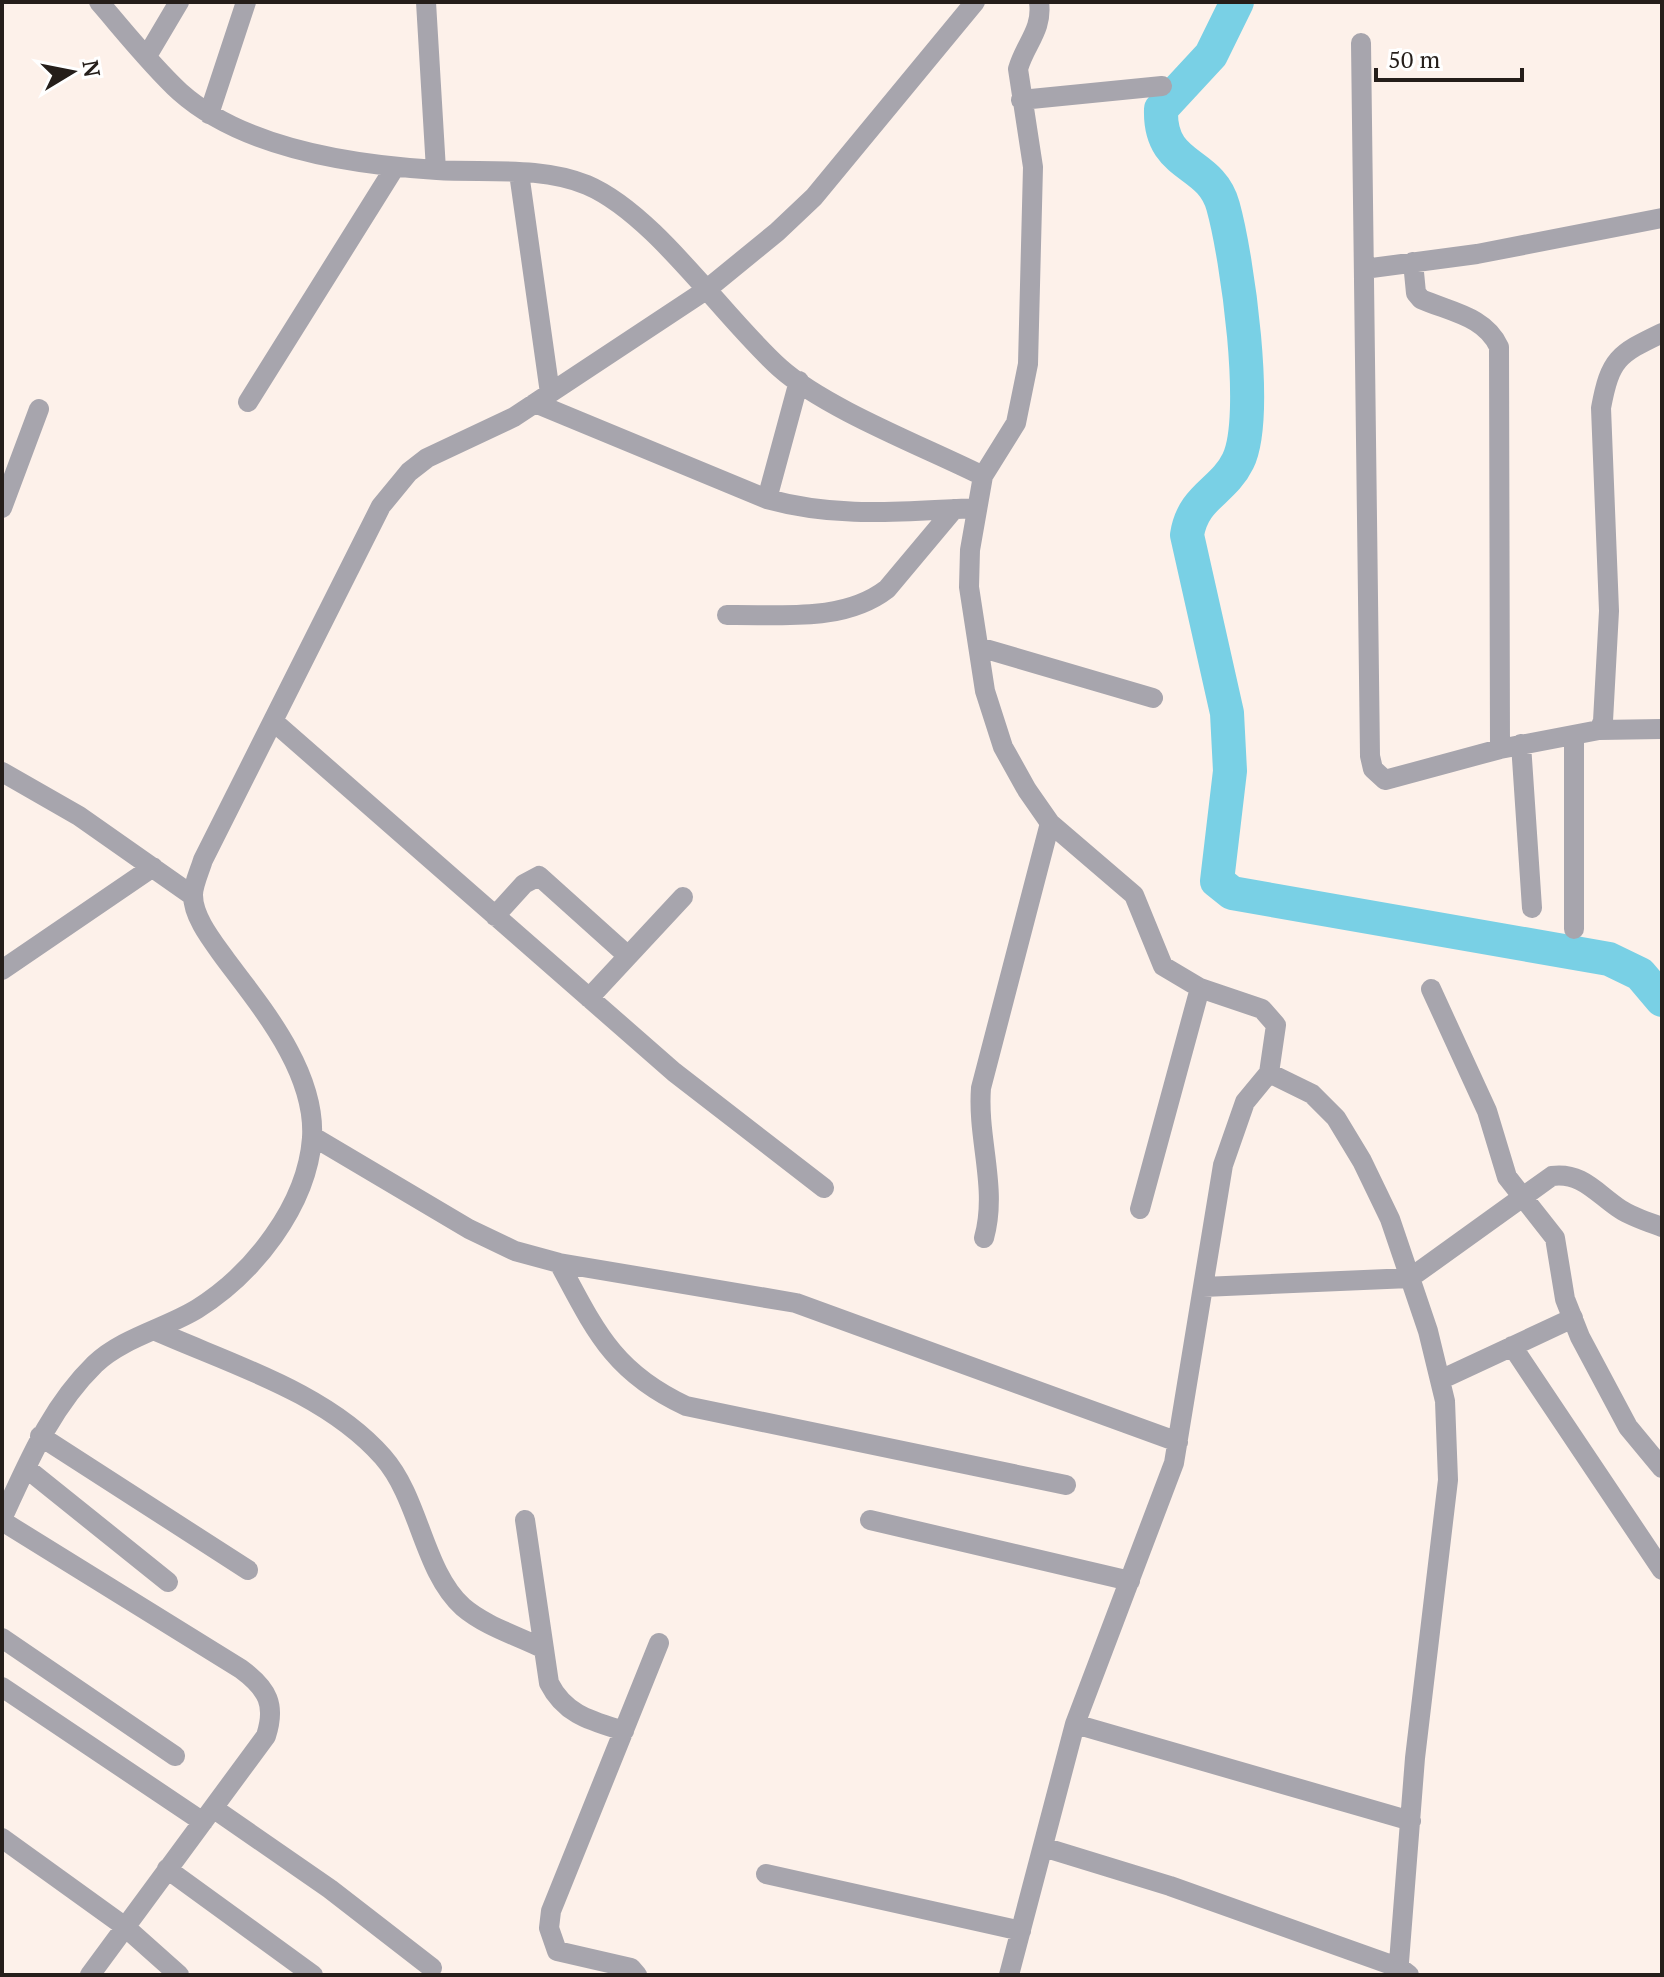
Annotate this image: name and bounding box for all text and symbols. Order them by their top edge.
north arrow [32,32,112,112]
scale bar [1376,32,1522,82]
text: 50 m [1388,43,1440,75]
text: N [76,58,108,79]

